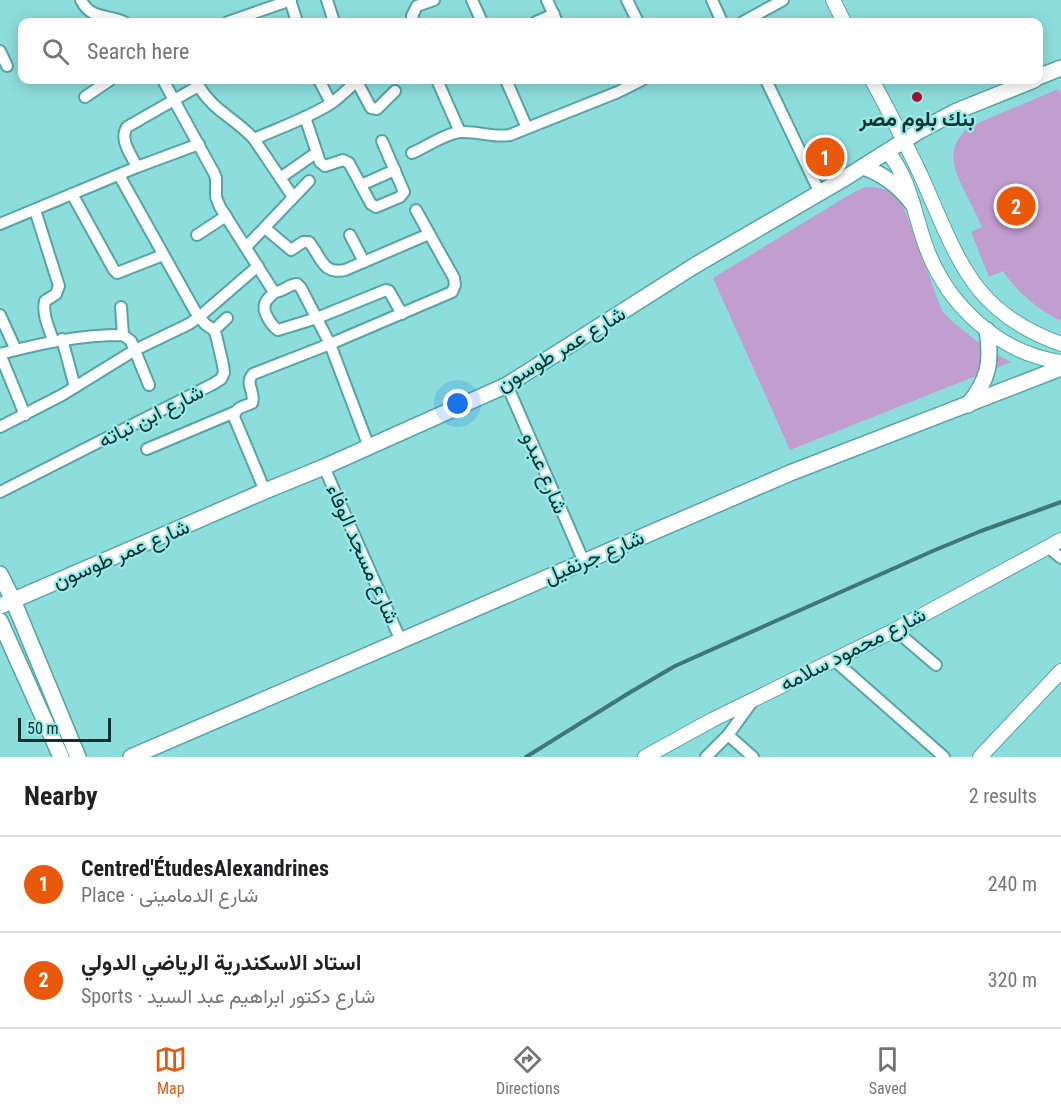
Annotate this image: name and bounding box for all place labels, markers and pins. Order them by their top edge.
marker: بنك بلوم مصر [910,90,924,104]
place label: بنك بلوم مصر [858,107,975,133]
pin: 1 [806,134,844,180]
pin: 2 [996,184,1036,228]

